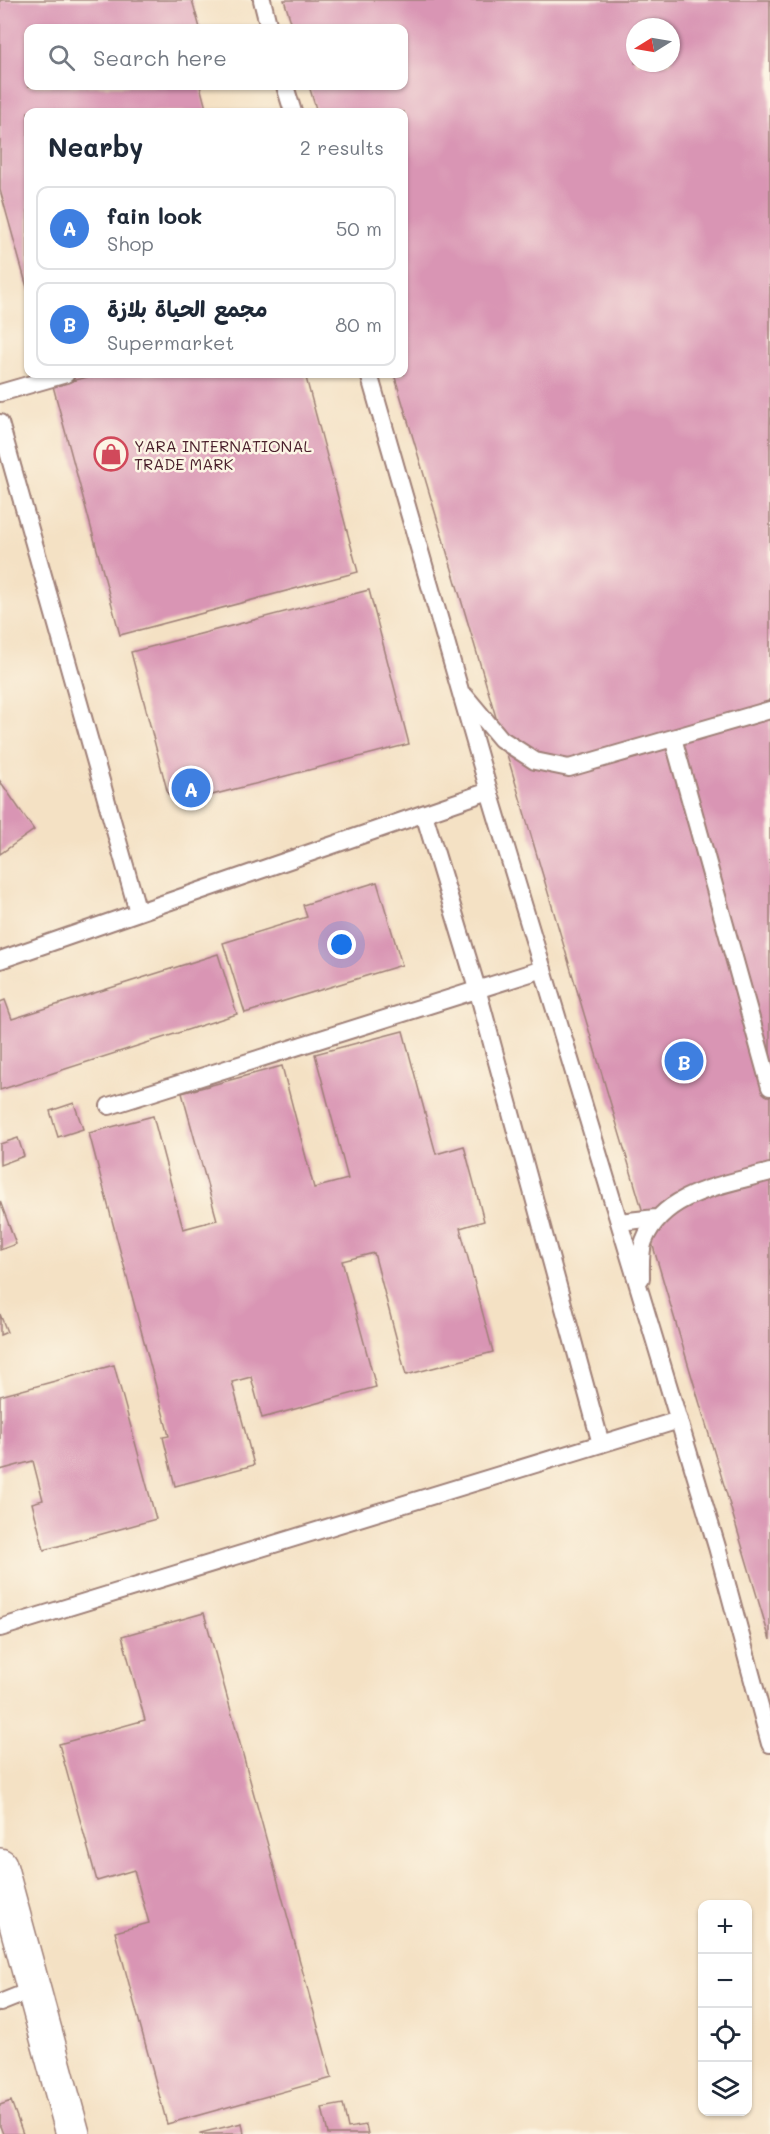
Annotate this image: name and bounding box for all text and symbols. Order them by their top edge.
north arrow [626,18,680,72]
search box [24,24,408,90]
icon: search [45,41,78,74]
text: Search here [93,43,227,72]
text: Nearby [48,130,143,164]
text: 2 results [300,134,384,160]
text: fain look [107,201,202,230]
text: A [63,215,76,241]
text: 50 m [336,215,382,241]
text: Shop [107,230,154,256]
text: مجمع الحياة بلازة [107,294,268,323]
text: B [63,311,76,337]
text: 80 m [335,311,382,337]
text: Supermarket [107,329,234,355]
place label: YARA INTERNATIONAL TRADE MARK [134,435,313,474]
shop icon: YARA INTERNATIONAL TRADE MARK [93,436,129,472]
pin: A [172,766,210,810]
your location [327,930,356,959]
pin: B [664,1038,704,1084]
map controls [698,1900,752,2116]
button: + [698,1900,752,1954]
button: − [698,1954,752,2008]
button: locate [698,2008,752,2062]
button: layers [698,2062,752,2116]

